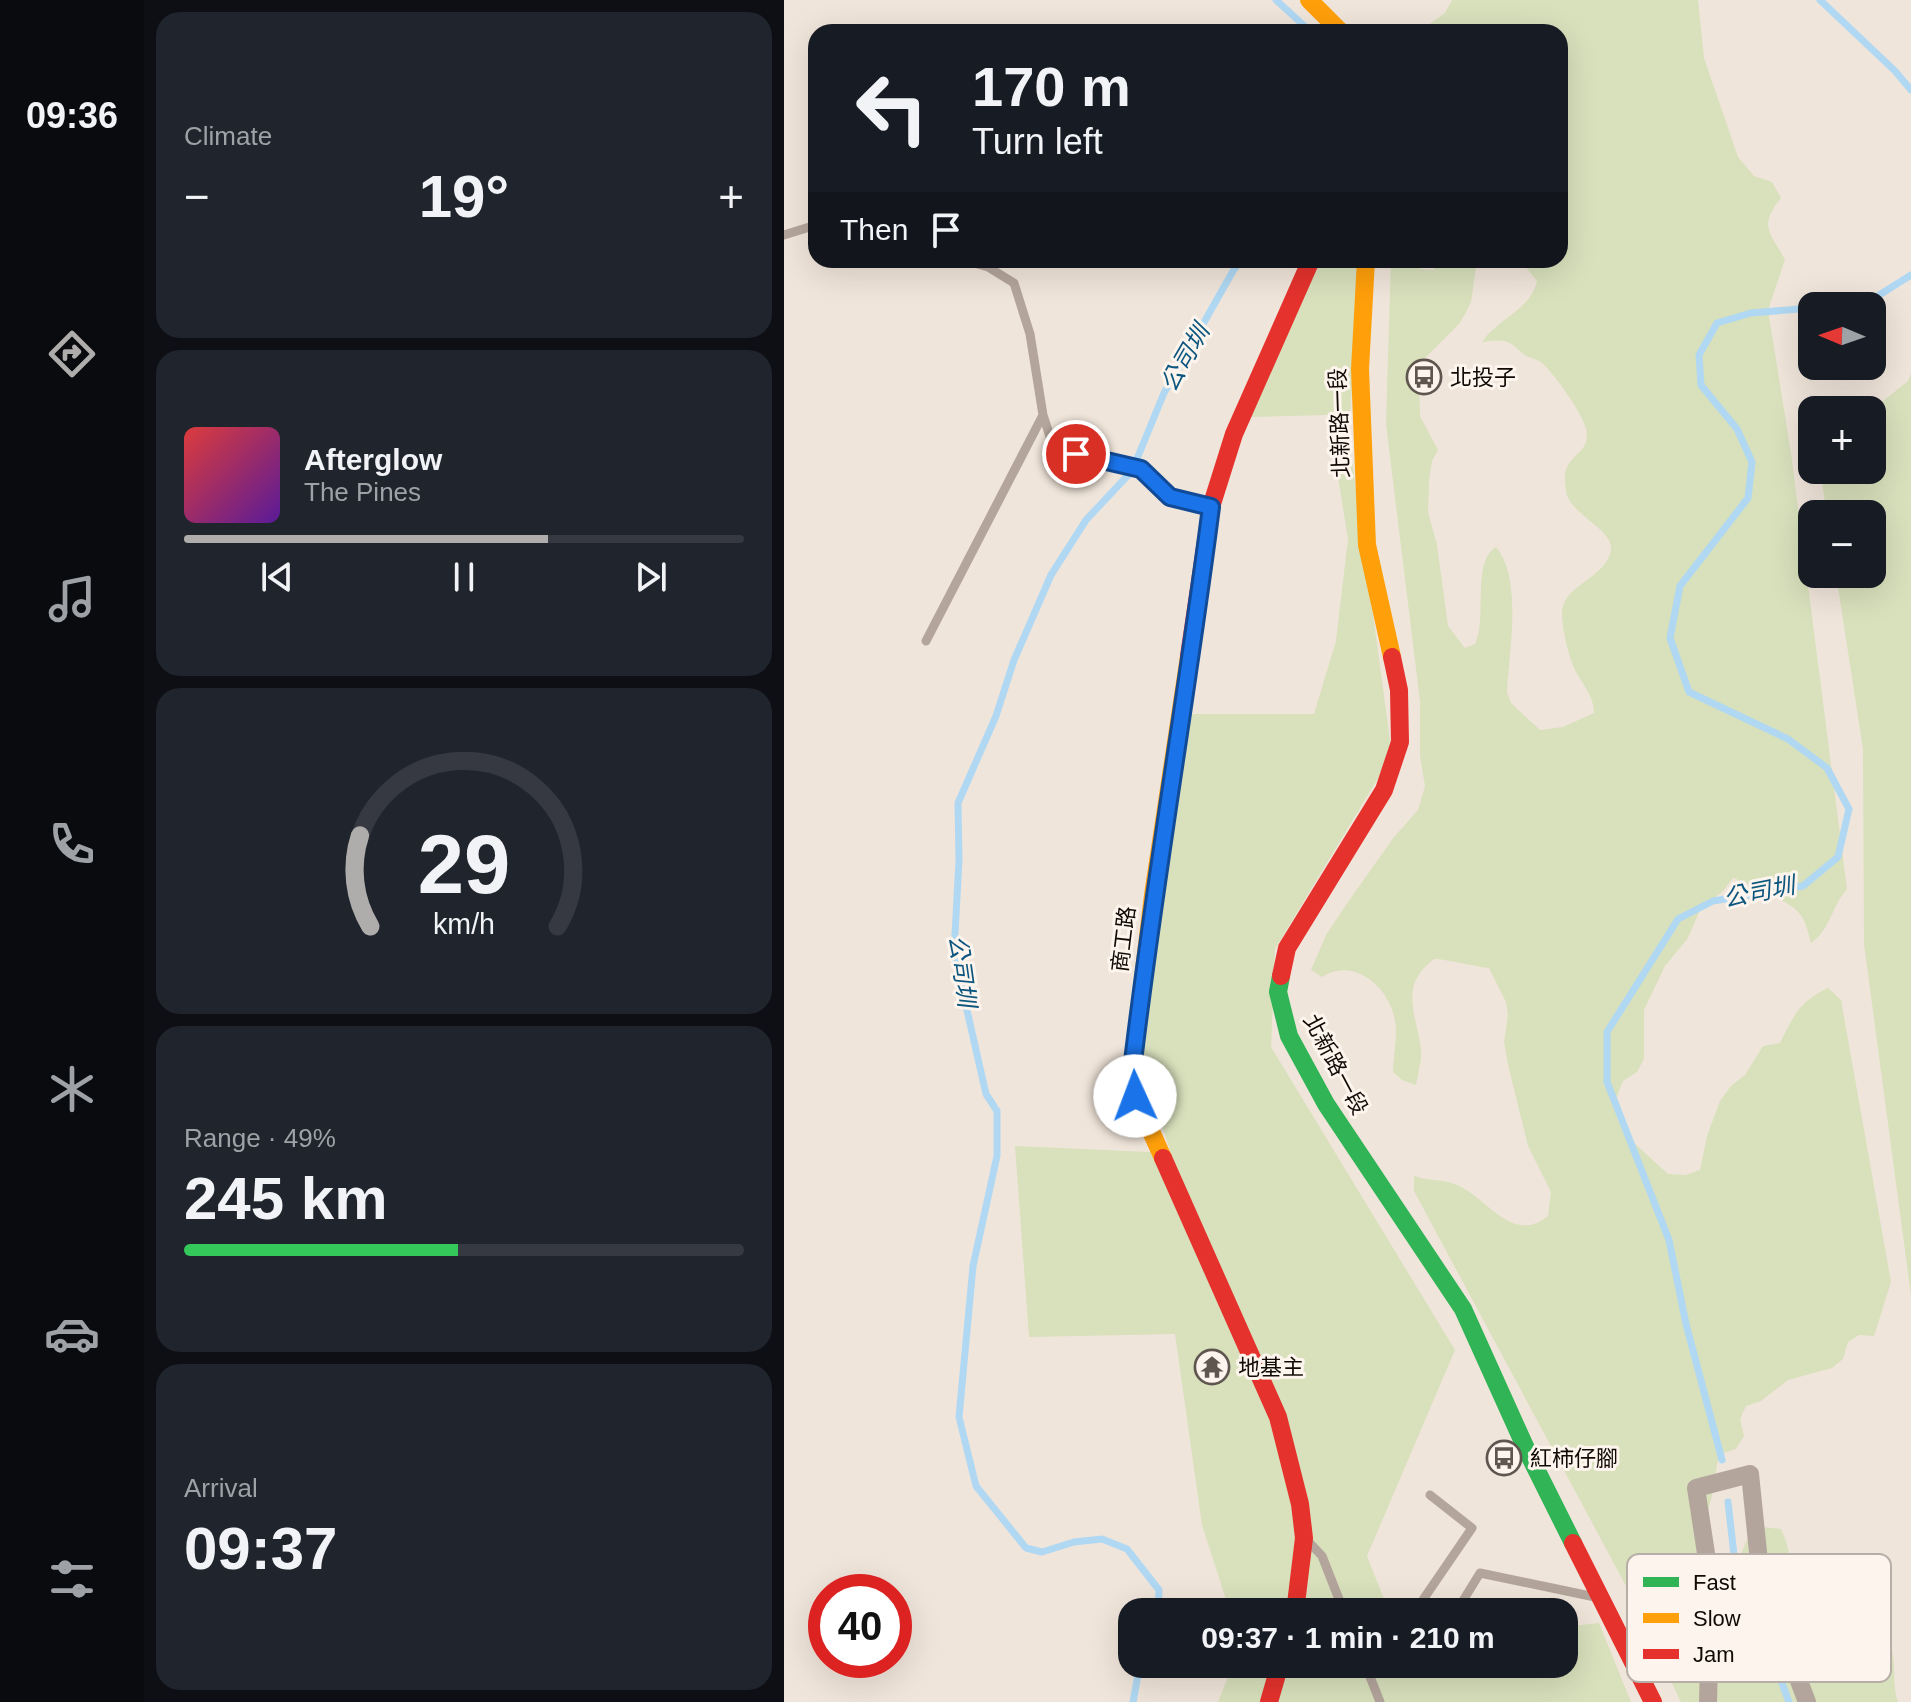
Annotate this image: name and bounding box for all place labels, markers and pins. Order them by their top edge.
bus stop icon: 北投子 [1405,358,1443,396]
place label: 北投子 [1450,365,1516,390]
pin [1042,420,1110,488]
temple icon: 地基主 [1193,1348,1231,1386]
place label: 地基主 [1238,1355,1304,1380]
bus stop icon: 紅柿仔腳 [1485,1439,1523,1477]
place label: 紅柿仔腳 [1530,1446,1618,1471]

